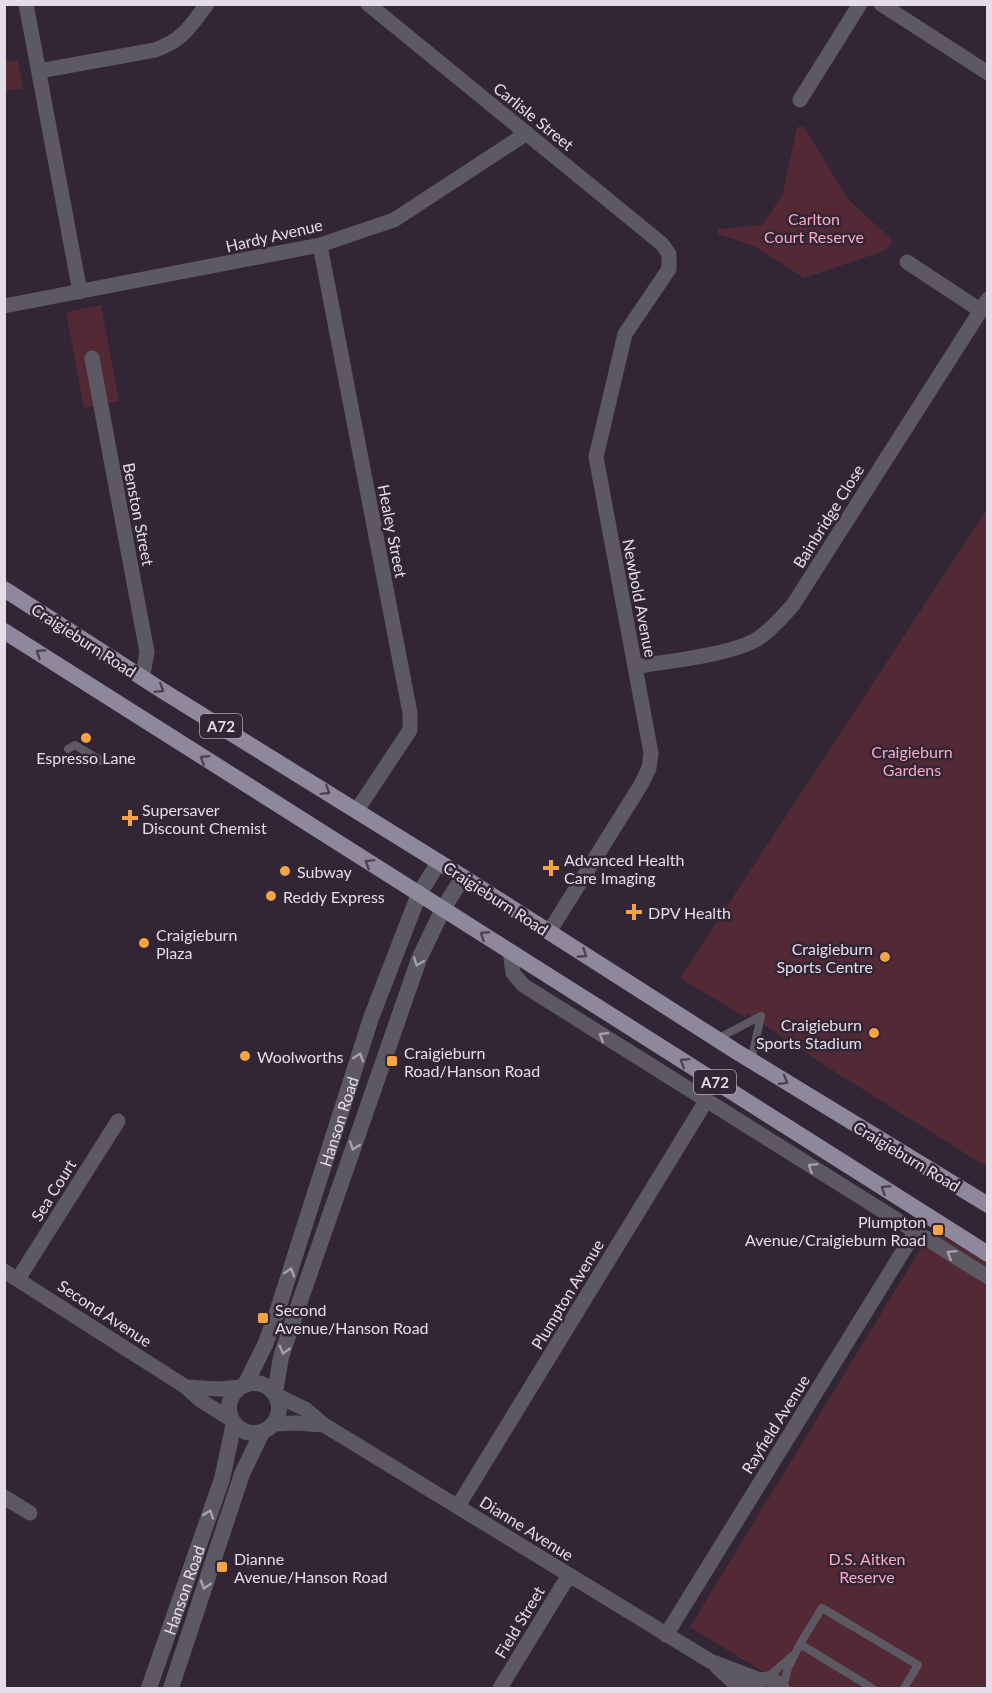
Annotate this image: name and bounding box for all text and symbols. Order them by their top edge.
street label: Carlisle Street [490,78,578,154]
park label: Carlton Court Reserve [764,209,864,246]
street label: Hardy Avenue [224,215,324,255]
street label: Benston Street [120,461,158,567]
street label: Bainbridge Close [789,461,867,571]
street label: Healey Street [375,483,411,579]
street label: Newbold Avenue [619,537,661,659]
street label: Craigieburn Road [28,599,140,681]
one-way arrow [36,649,46,661]
one-way arrow [154,681,164,693]
road number: A72 [200,714,242,738]
marker: Espresso Lane [79,731,93,745]
park label: Craigieburn Gardens [871,742,953,779]
place label: Espresso Lane [36,748,136,767]
one-way arrow [200,754,210,766]
one-way arrow [320,784,330,796]
place label: Supersaver Discount Chemist [142,800,267,837]
marker: Supersaver Discount Chemist [123,811,137,825]
place label: Advanced Health Care Imaging [564,850,684,887]
street label: Craigieburn Road [440,857,552,939]
one-way arrow [365,858,375,870]
marker: Advanced Health Care Imaging [542,859,560,877]
place label: Subway [297,862,353,881]
marker: Subway [278,864,292,878]
place label: Reddy Express [283,887,385,906]
marker: Reddy Express [264,889,278,903]
marker: DPV Health [625,903,643,921]
place label: DPV Health [648,903,731,922]
place label: Craigieburn Plaza [156,925,237,962]
one-way arrow [480,931,491,942]
marker: Craigieburn Plaza [137,936,151,950]
place label: Craigieburn Sports Centre [776,939,873,976]
one-way arrow [576,947,587,958]
marker: Craigieburn Sports Centre [878,950,892,964]
one-way arrow [413,956,425,967]
place label: Craigieburn Sports Stadium [756,1015,862,1052]
marker: Craigieburn Sports Stadium [867,1026,881,1040]
one-way arrow [599,1032,610,1043]
place label: Craigieburn Road/Hanson Road [404,1043,540,1080]
place label: Woolworths [257,1047,344,1066]
marker: Woolworths [238,1049,252,1063]
one-way arrow [352,1052,364,1063]
marker: Craigieburn Road/Hanson Road [385,1054,399,1068]
one-way arrow [680,1059,691,1070]
road number: A72 [694,1070,736,1094]
street label: Hanson Road [315,1074,361,1169]
one-way arrow [778,1074,788,1085]
street label: Craigieburn Road [850,1117,964,1195]
one-way arrow [349,1140,361,1151]
street label: Sea Court [27,1155,80,1224]
one-way arrow [808,1163,819,1174]
one-way arrow [880,1185,891,1196]
place label: Plumpton Avenue/Craigieburn Road [745,1212,926,1249]
marker: Plumpton Avenue/Craigieburn Road [931,1223,945,1237]
street label: Plumpton Avenue [527,1236,607,1352]
one-way arrow [947,1250,957,1262]
one-way arrow [282,1267,295,1278]
street label: Second Avenue [55,1276,155,1350]
place label: Second Avenue/Hanson Road [275,1300,429,1337]
marker: Second Avenue/Hanson Road [256,1311,270,1325]
one-way arrow [279,1344,291,1355]
street label: Rayfield Avenue [737,1371,813,1477]
street label: Dianne Avenue [477,1492,577,1564]
one-way arrow [202,1509,215,1520]
street label: Hanson Road [159,1543,208,1637]
place label: Dianne Avenue/Hanson Road [234,1549,388,1586]
park label: D.S. Aitken Reserve [828,1549,906,1586]
marker: Dianne Avenue/Hanson Road [215,1560,229,1574]
one-way arrow [200,1579,212,1590]
street label: Field Street [490,1582,548,1661]

